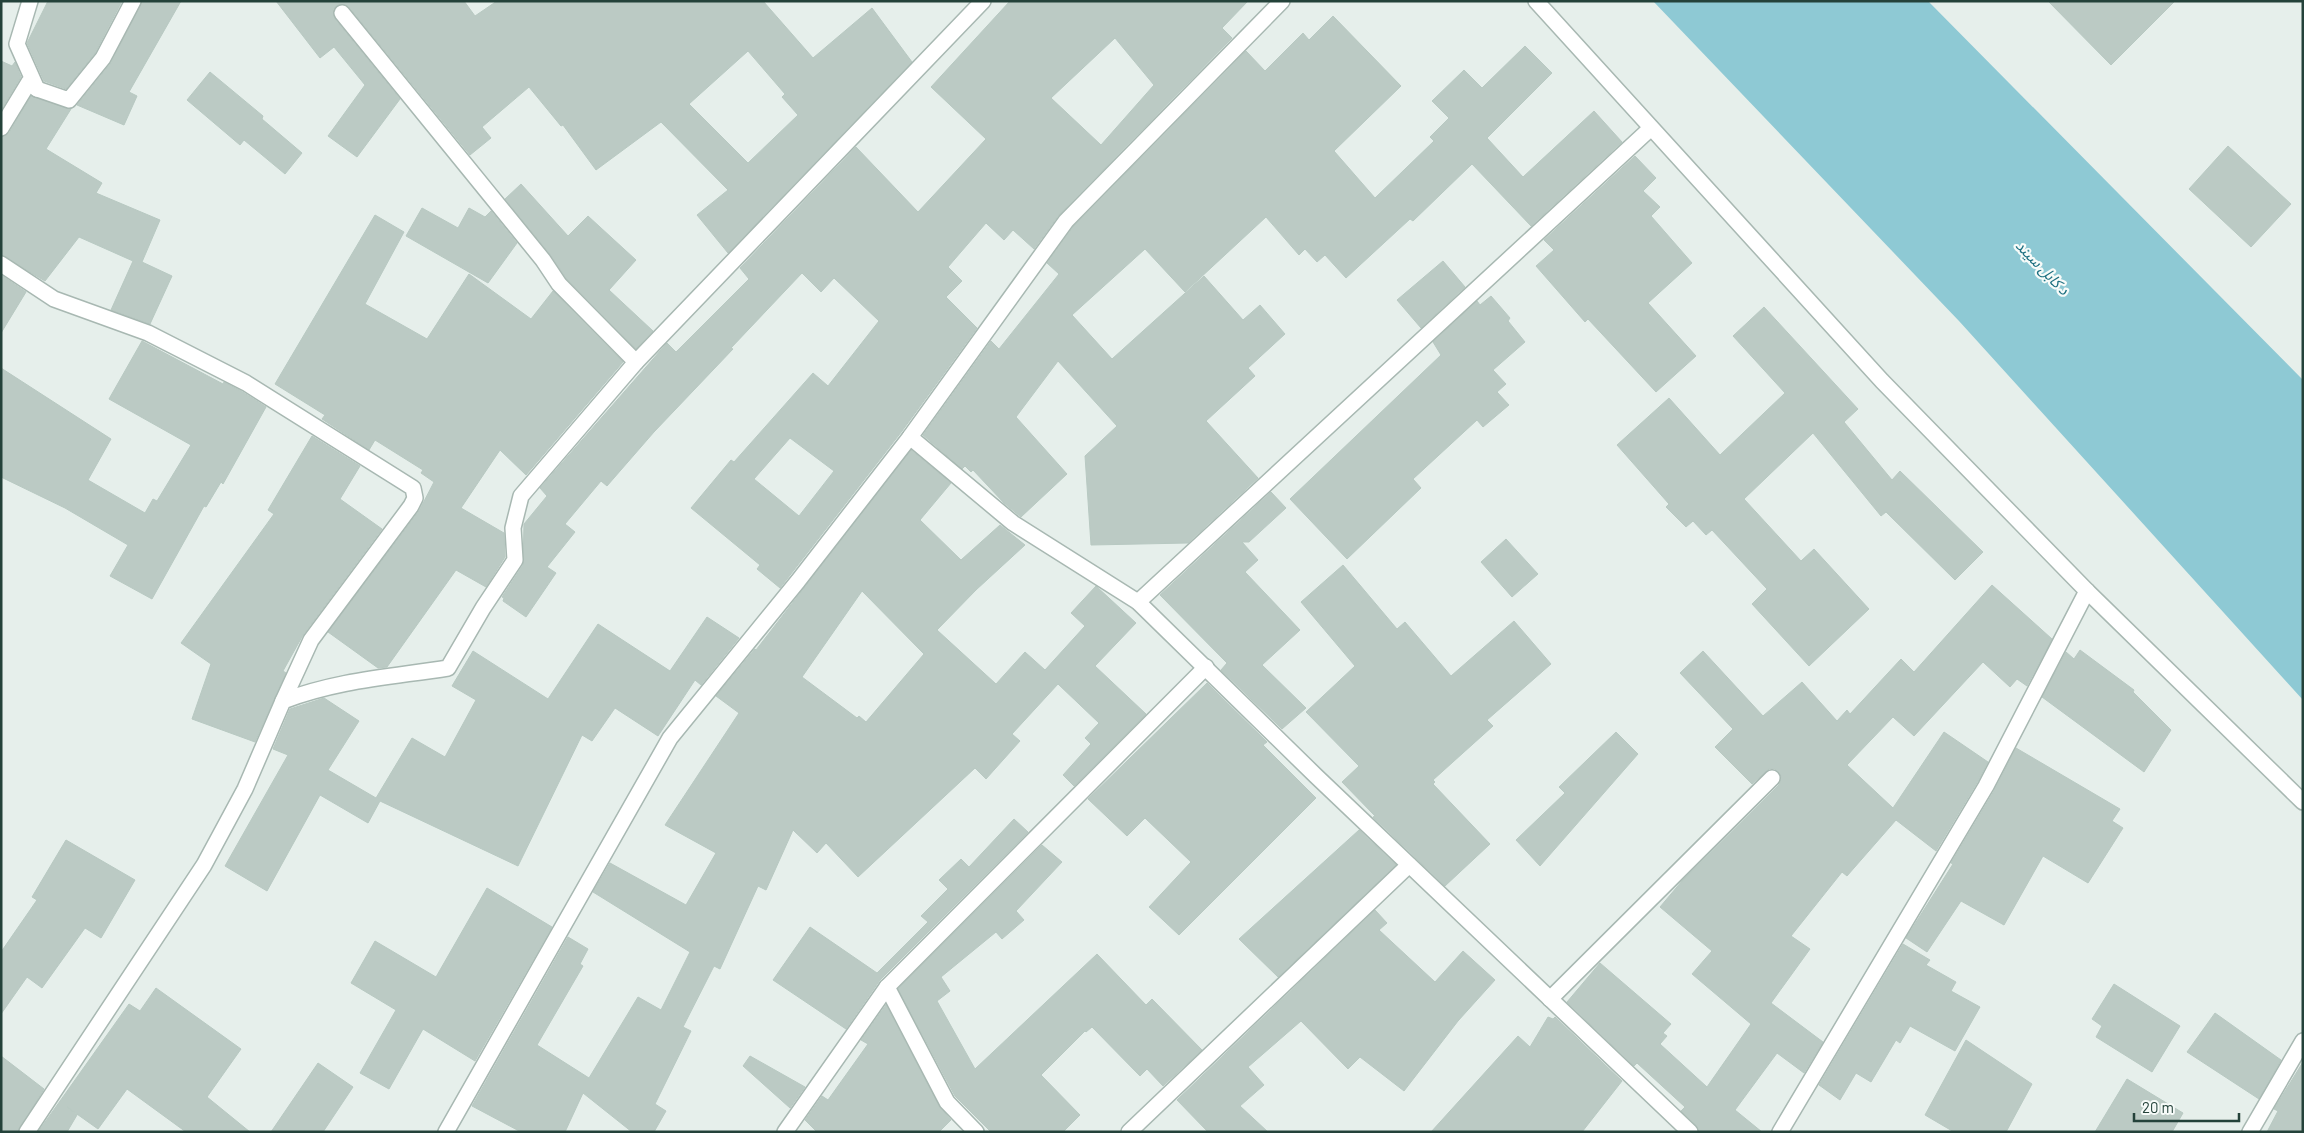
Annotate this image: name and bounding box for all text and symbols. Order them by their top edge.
water label: د کابل سيند [2012,236,2074,299]
scale bar [2134,1090,2239,1122]
text: 20 m [2142,1098,2174,1116]

